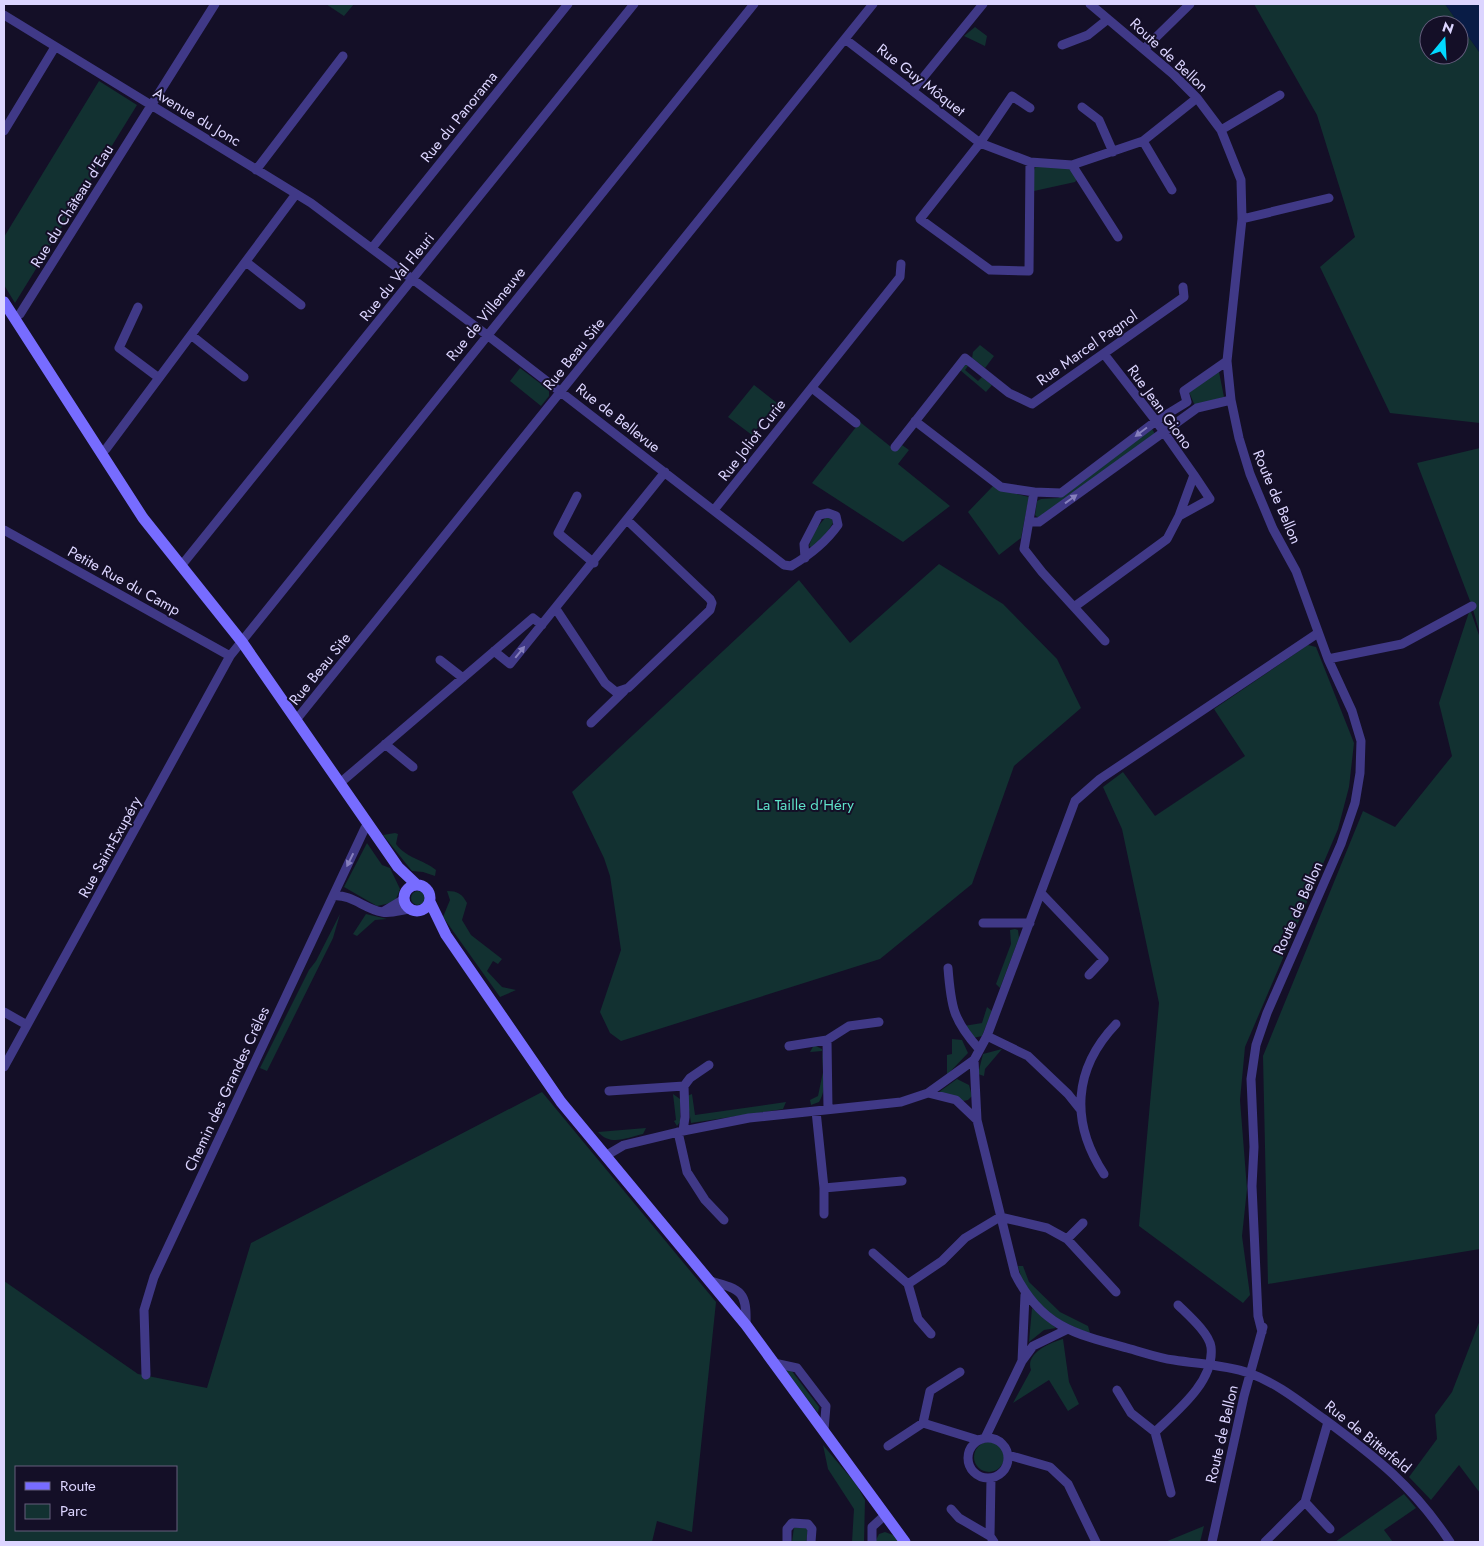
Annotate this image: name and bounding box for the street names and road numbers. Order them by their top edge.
street label: Route de Bellon [1125,13,1213,97]
street label: Rue Guy Môquet [872,38,970,122]
street label: Rue du Panorama [415,67,503,167]
street label: Avenue du Jonc [149,82,245,152]
street label: Rue du Château d'Eau [25,140,119,272]
street label: Rue du Val Fleuri [354,228,440,326]
street label: Rue de Villeneuve [441,262,531,366]
street label: Rue Marcel Pagnol [1032,305,1142,391]
street label: Rue Beau Site [538,313,610,395]
street label: Rue Jean Giono [1122,360,1198,454]
street label: Rue de Bellevue [571,378,665,458]
street label: Rue Joliot Curie [713,394,791,486]
street label: Route de Bellon [1247,447,1307,547]
street label: Petite Rue du Camp [64,541,185,621]
street label: Rue Beau Site [284,628,356,710]
street label: Rue Saint-Exupéry [73,792,147,902]
street label: Route de Bellon [1268,858,1328,958]
street label: Chemin des Grandes Crêles [179,1003,275,1175]
street label: Route de Bellon [1200,1383,1244,1485]
street label: Rue de Bitterfeld [1320,1395,1416,1479]

